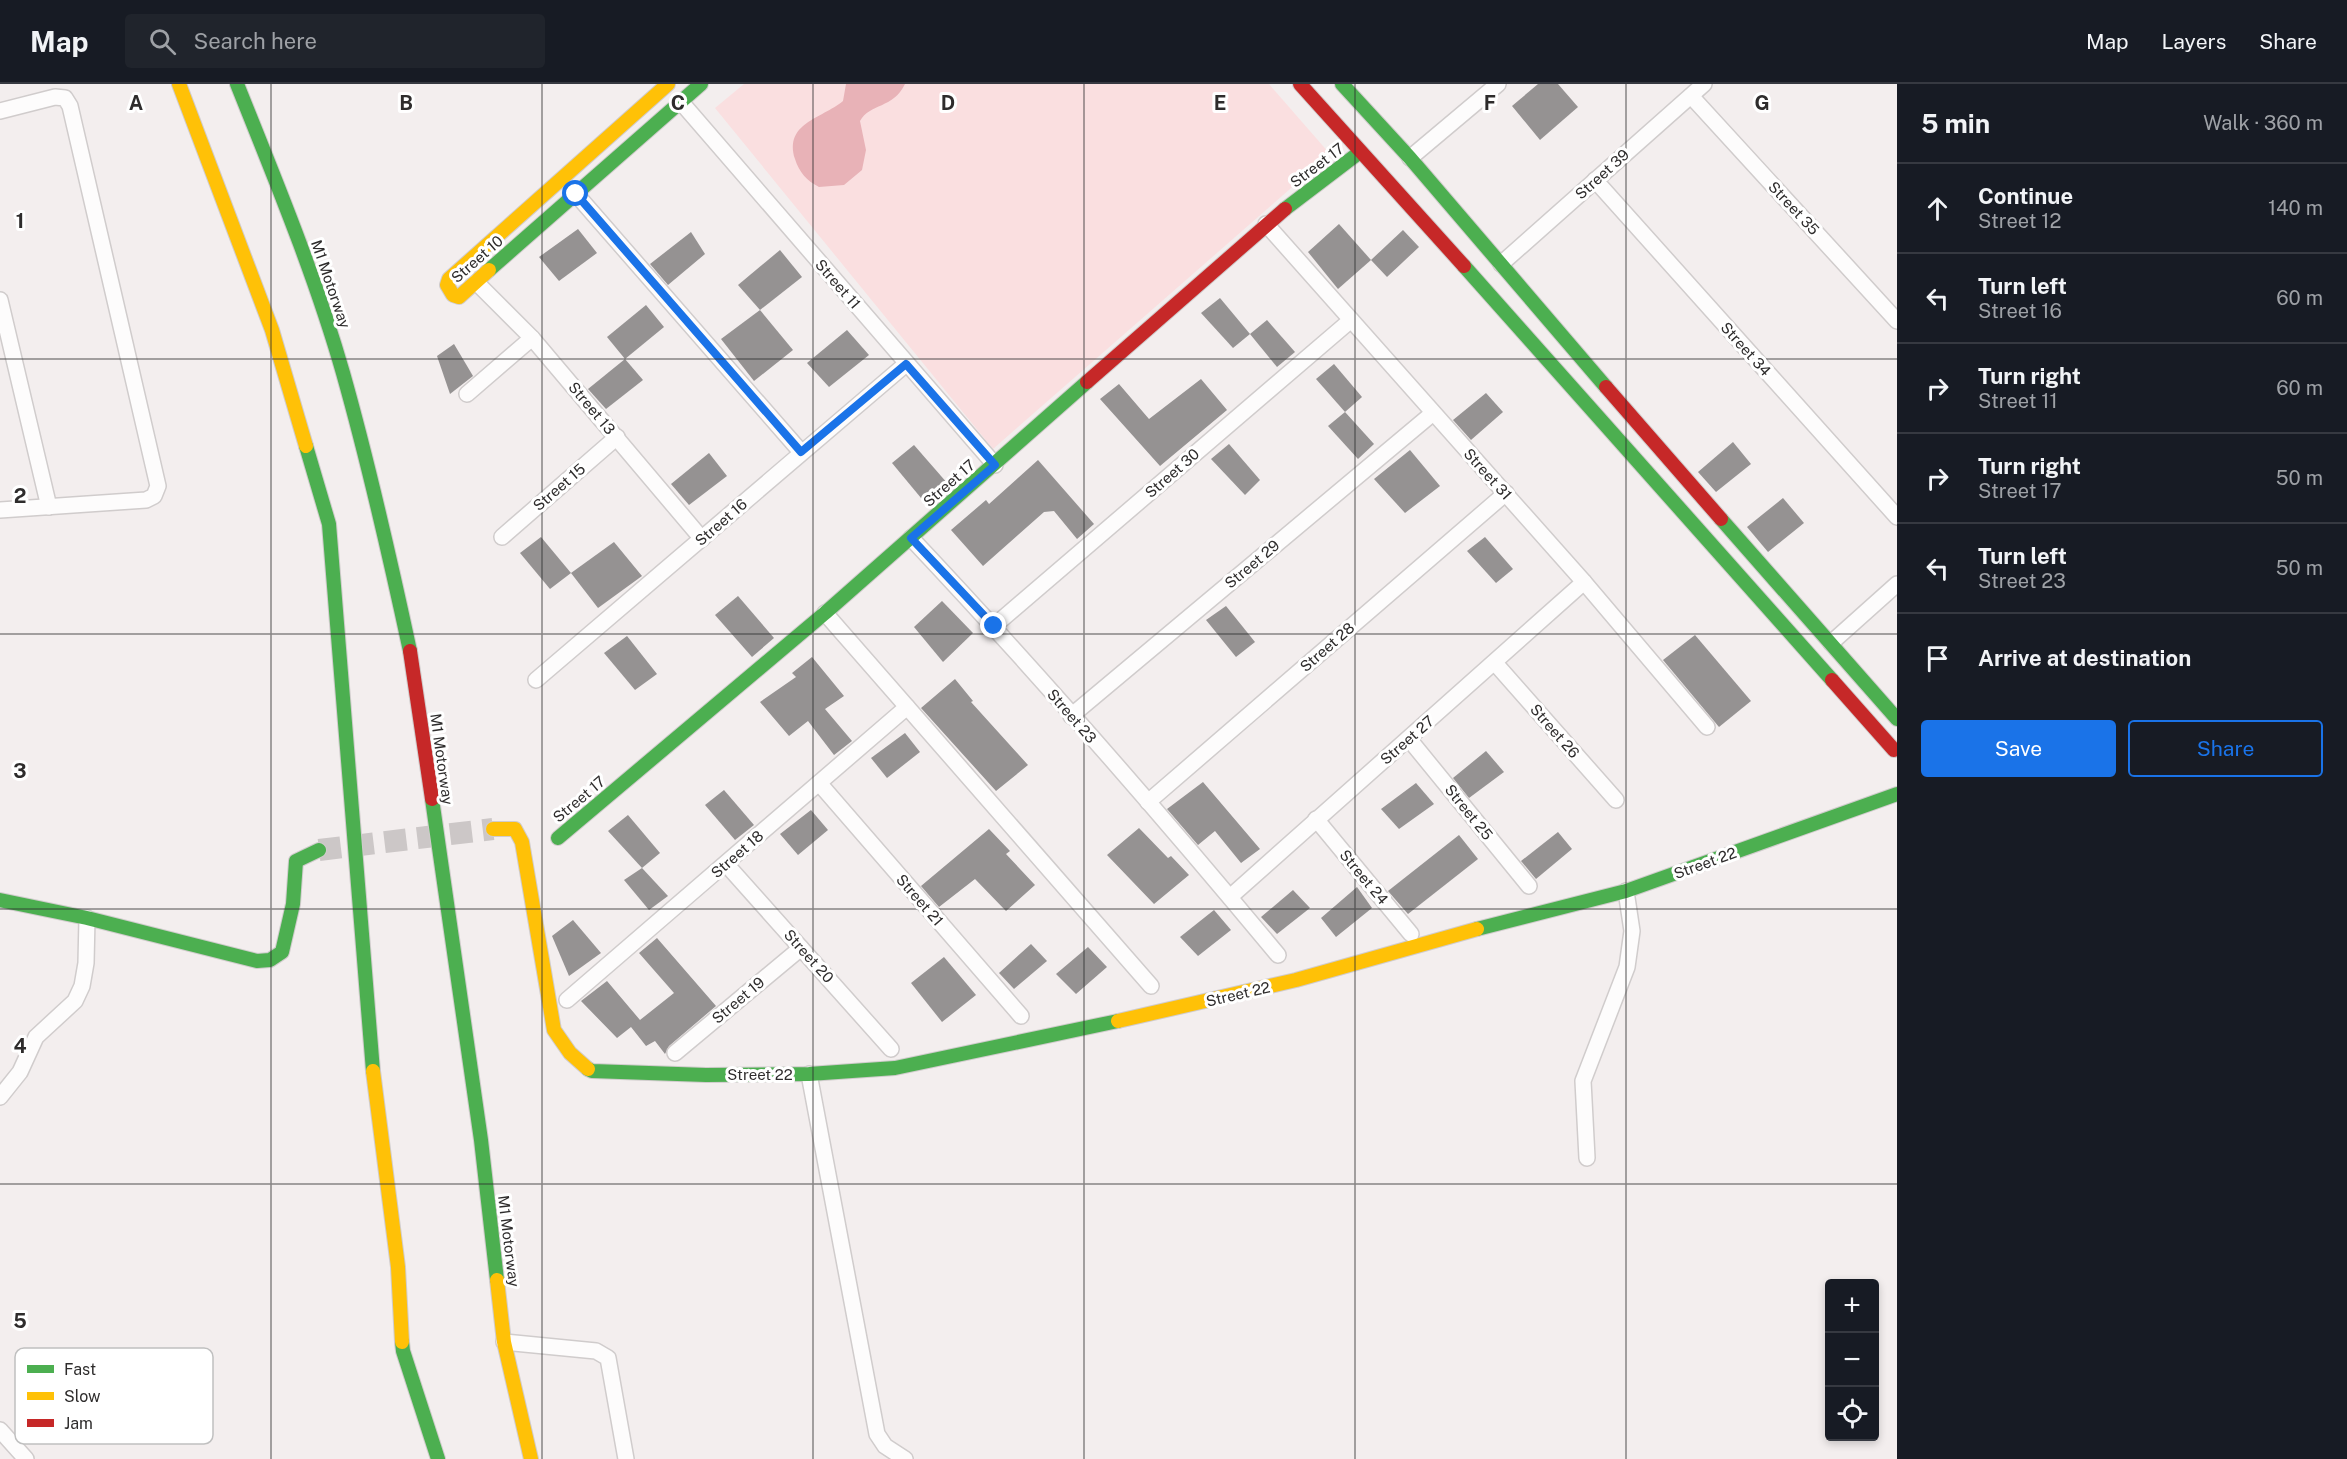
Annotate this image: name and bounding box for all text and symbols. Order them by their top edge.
search box [125,14,545,68]
text: Map [30,25,89,58]
icon: search [146,25,179,58]
text: Search here [194,28,317,54]
text: Map [2086,29,2129,54]
text: Layers [2162,29,2226,54]
text: Share [2259,29,2317,54]
text: A [129,91,143,115]
text: B [399,91,413,115]
text: C [671,91,685,115]
text: D [941,91,955,115]
text: E [1214,91,1226,115]
text: F [1484,91,1496,115]
text: G [1754,91,1770,115]
text: 5 min [1921,108,1990,139]
text: Walk · 360 m [2203,111,2323,135]
street label: Street 17 [1287,139,1347,191]
street label: Street 39 [1572,146,1632,202]
street label: Street 35 [1765,178,1823,238]
route start [562,180,588,206]
text: Continue [1978,183,2073,209]
icon: ahead [1921,192,1954,225]
text: 140 m [2268,196,2323,220]
text: 1 [16,209,24,233]
text: Street 12 [1978,209,2061,233]
street label: Street 10 [448,232,506,286]
street label: M1 Motorway [308,238,354,330]
street label: Street 11 [812,256,864,312]
text: Turn left [1978,273,2067,299]
icon: left [1921,282,1954,315]
text: 60 m [2276,286,2323,310]
text: Street 16 [1978,299,2062,323]
street label: Street 34 [1717,319,1775,379]
text: Turn right [1978,363,2081,389]
icon: right [1921,372,1954,405]
text: 60 m [2276,376,2323,400]
street label: Street 13 [565,378,619,438]
text: Street 11 [1978,389,2058,413]
street label: Street 30 [1142,445,1202,501]
street label: Street 31 [1461,445,1515,503]
text: Turn right [1978,453,2081,479]
street label: Street 17 [920,456,978,510]
street label: Street 15 [530,460,588,514]
icon: right [1921,462,1954,495]
text: 50 m [2276,466,2323,490]
text: Street 17 [1978,479,2061,503]
text: 2 [14,484,26,508]
street label: Street 16 [692,495,750,549]
street label: Street 29 [1221,536,1283,592]
text: Turn left [1978,543,2067,569]
icon: left [1921,552,1954,585]
text: 50 m [2276,556,2323,580]
text: Street 23 [1978,569,2066,593]
route end [980,612,1006,638]
street label: Street 28 [1296,619,1358,675]
icon: arrive [1921,642,1954,675]
text: Arrive at destination [1978,645,2191,671]
street label: Street 23 [1044,686,1100,746]
street label: Street 26 [1527,701,1583,761]
street label: M1 Motorway [427,712,457,806]
street label: Street 27 [1377,712,1437,768]
button: Save [1921,720,2116,777]
button: Share [2128,720,2323,777]
text: 3 [13,759,27,783]
street label: Street 17 [550,772,608,826]
street label: Street 25 [1442,781,1496,843]
street label: Street 18 [708,827,766,881]
street label: Street 22 [1671,844,1739,882]
street label: Street 24 [1336,846,1392,908]
street label: Street 21 [893,871,947,929]
street label: Street 20 [781,926,837,986]
street label: Street 19 [708,973,768,1027]
street label: Street 22 [1204,978,1272,1010]
text: 4 [13,1034,27,1058]
street label: Street 22 [727,1066,793,1083]
street label: M1 Motorway [495,1194,523,1288]
map controls [1825,1279,1879,1441]
button: + [1825,1279,1879,1333]
text: 5 [13,1309,27,1333]
button: − [1825,1333,1879,1387]
legend [15,1348,213,1444]
text: Fast [64,1360,96,1379]
text: Slow [64,1387,101,1406]
button: locate [1825,1387,1879,1441]
text: Jam [64,1414,93,1433]

